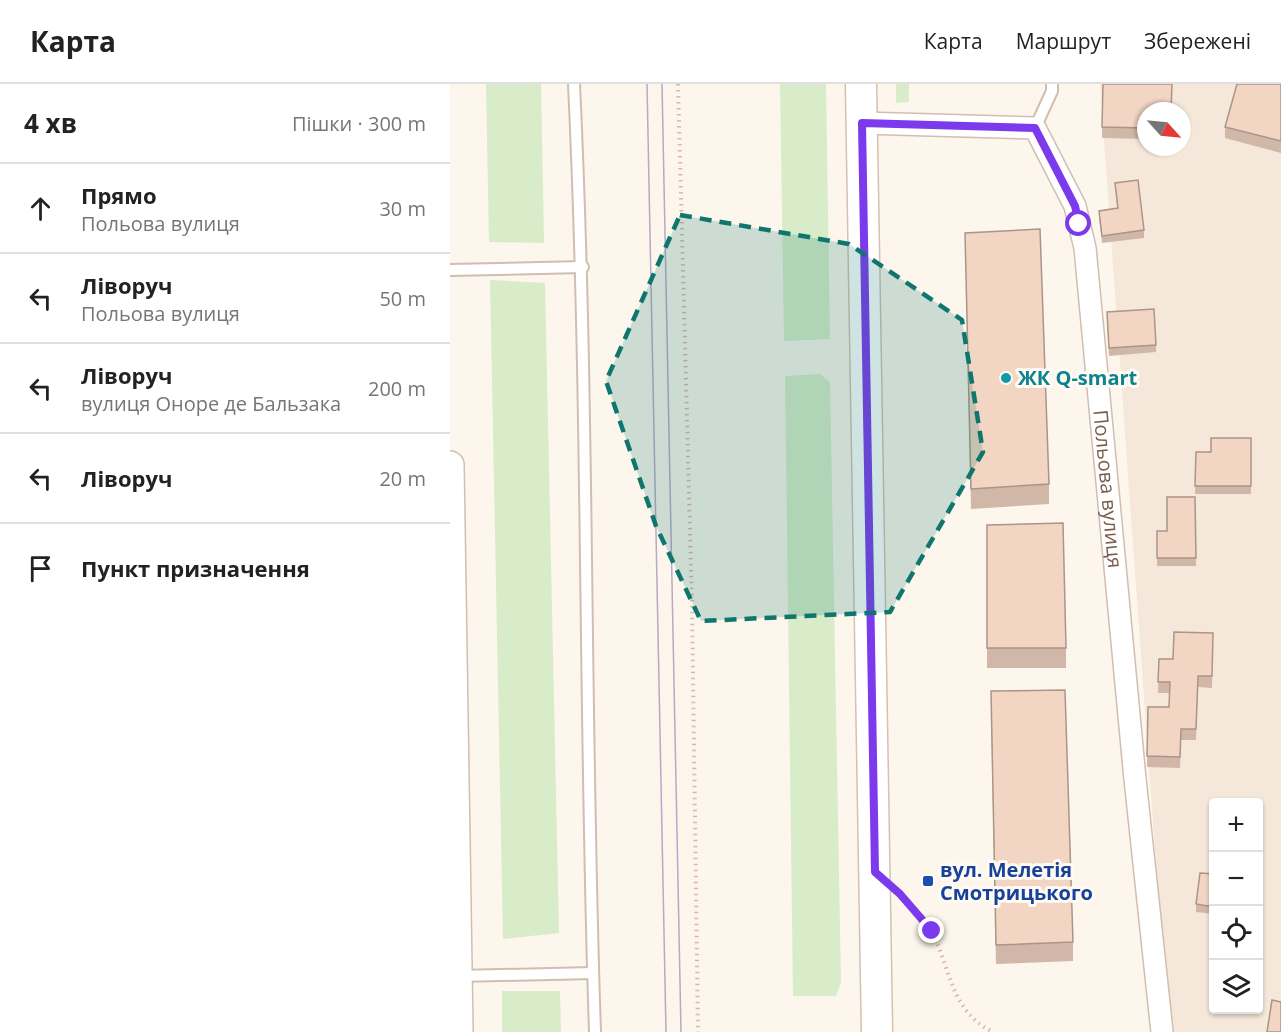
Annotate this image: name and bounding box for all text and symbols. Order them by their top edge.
text: Карта [30,22,116,60]
text: Карта [924,27,983,55]
text: Маршрут [1016,27,1111,55]
text: Збережені [1144,27,1251,55]
north arrow [1137,102,1191,156]
text: 4 хв [24,105,77,141]
text: Пішки · 300 m [292,110,426,137]
text: Прямо [81,180,157,210]
icon: ahead [24,192,57,225]
text: 30 m [379,195,426,222]
text: Польова вулиця [81,210,240,237]
route start [1065,210,1091,236]
text: Ліворуч [81,270,172,300]
icon: left [24,282,57,315]
text: 50 m [379,285,426,312]
text: Польова вулиця [81,300,240,327]
text: Ліворуч [81,360,172,390]
place label: ЖК Q-smart [1018,364,1138,391]
marker: ЖК Q-smart [999,371,1013,385]
icon: left [24,372,57,405]
text: 200 m [368,375,426,402]
text: вулиця Оноре де Бальзака [81,390,341,417]
street label: Польова вулиця [1087,409,1129,569]
icon: left [24,462,57,495]
text: Ліворуч [81,463,172,493]
text: 20 m [379,465,426,492]
icon: arrive [24,552,57,585]
text: Пункт призначення [81,553,310,583]
map controls [1209,798,1263,1014]
button: + [1209,798,1263,852]
button: − [1209,852,1263,906]
place label: вул. Мелетія Смотрицького [940,856,1093,906]
marker: вул. Мелетія Смотрицького [921,874,935,888]
button: locate [1209,906,1263,960]
route end [918,917,944,943]
button: layers [1209,960,1263,1014]

